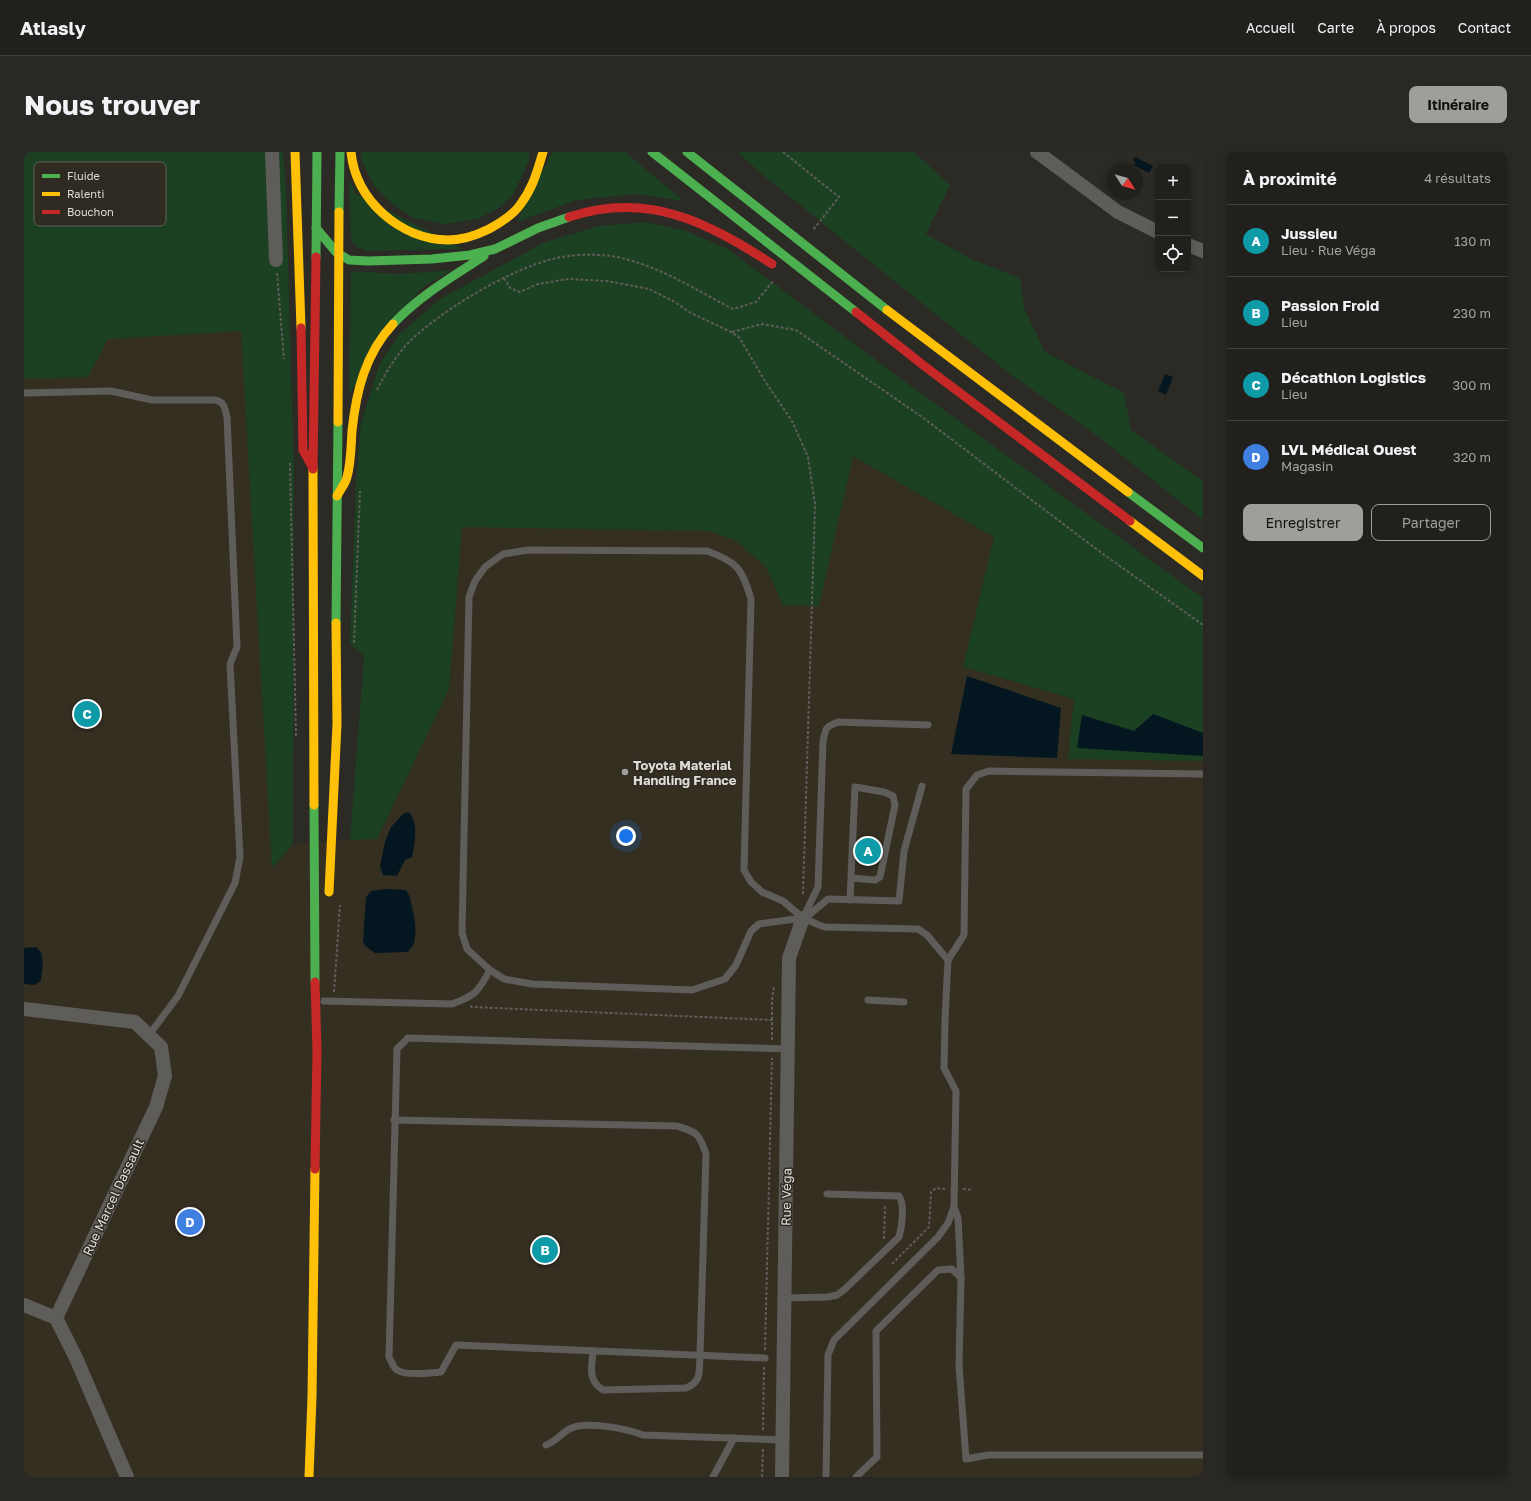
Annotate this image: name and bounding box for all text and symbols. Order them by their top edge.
text: Atlasly [20,16,86,39]
text: Accueil [1246,19,1295,36]
text: Carte [1317,19,1354,36]
text: À propos [1376,19,1436,36]
text: Contact [1458,19,1511,36]
button: Itinéraire [1409,86,1507,123]
text: Nous trouver [24,88,200,121]
legend [34,162,166,226]
north arrow [1107,164,1143,200]
map controls [1155,164,1191,272]
button: + [1155,164,1191,200]
text: À proximité [1243,168,1337,189]
text: Fluide [67,169,100,182]
text: 4 résultats [1424,170,1491,186]
text: Ralenti [67,187,104,200]
button: − [1155,200,1191,236]
text: Bouchon [67,205,114,218]
text: Jussieu [1281,224,1337,242]
text: A [1251,233,1261,249]
text: 130 m [1454,233,1491,249]
button: locate [1155,236,1191,272]
text: Lieu · Rue Véga [1281,242,1376,258]
text: Passion Froid [1281,296,1379,314]
text: B [1251,305,1261,321]
text: 230 m [1453,305,1491,321]
text: Lieu [1281,314,1307,330]
text: Décathlon Logistics [1281,368,1426,386]
text: C [1251,377,1261,393]
text: 300 m [1453,377,1491,393]
text: Lieu [1281,386,1307,402]
text: LVL Médical Ouest [1281,440,1417,458]
text: D [1251,449,1261,465]
text: 320 m [1453,449,1491,465]
text: Magasin [1281,458,1333,474]
button: Enregistrer [1243,504,1363,541]
button: Partager [1371,504,1491,541]
pin: C [74,699,100,729]
place label: Toyota Material Handling France [633,757,737,788]
marker: Toyota Material Handling France [620,767,630,777]
your location [616,826,636,846]
pin: A [855,836,881,866]
street label: Rue Marcel Dassault [79,1136,147,1258]
street label: Rue Véga [777,1168,795,1226]
pin: D [177,1207,203,1237]
pin: B [532,1235,558,1265]

